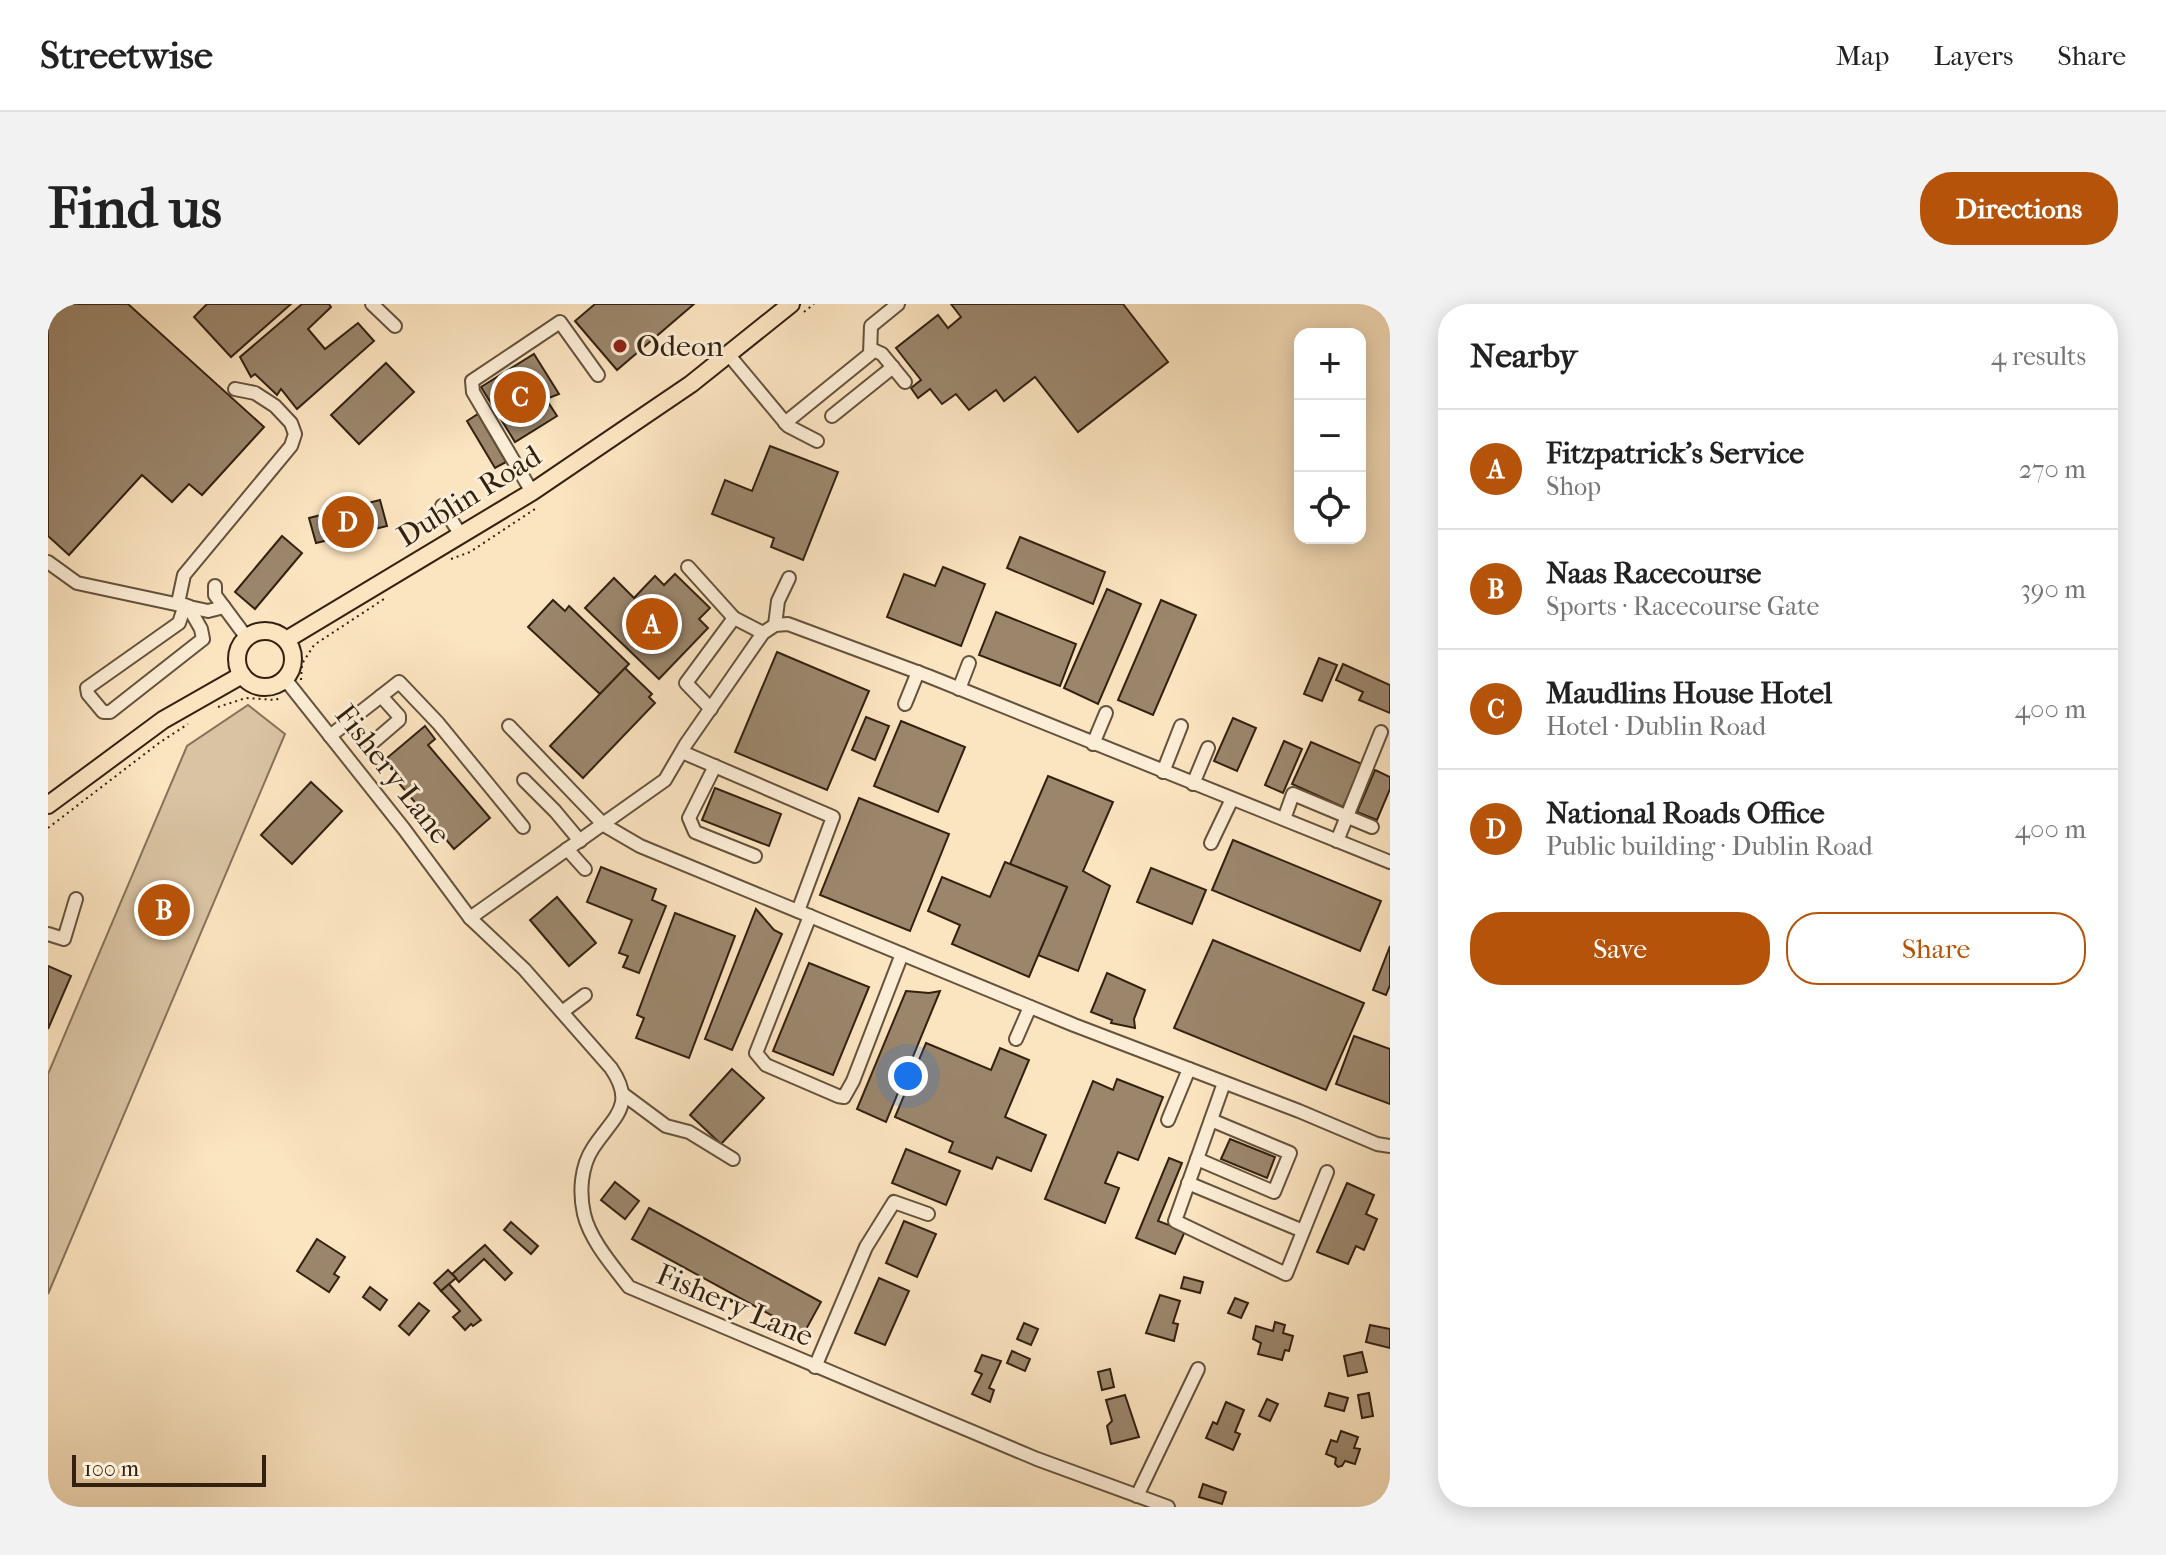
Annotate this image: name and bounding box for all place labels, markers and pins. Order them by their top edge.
place label: Odeon [636,329,724,364]
marker: Odeon [611,337,629,355]
pin: C [494,367,546,427]
pin: D [322,492,374,552]
pin: A [626,594,678,654]
pin: B [138,880,190,940]

